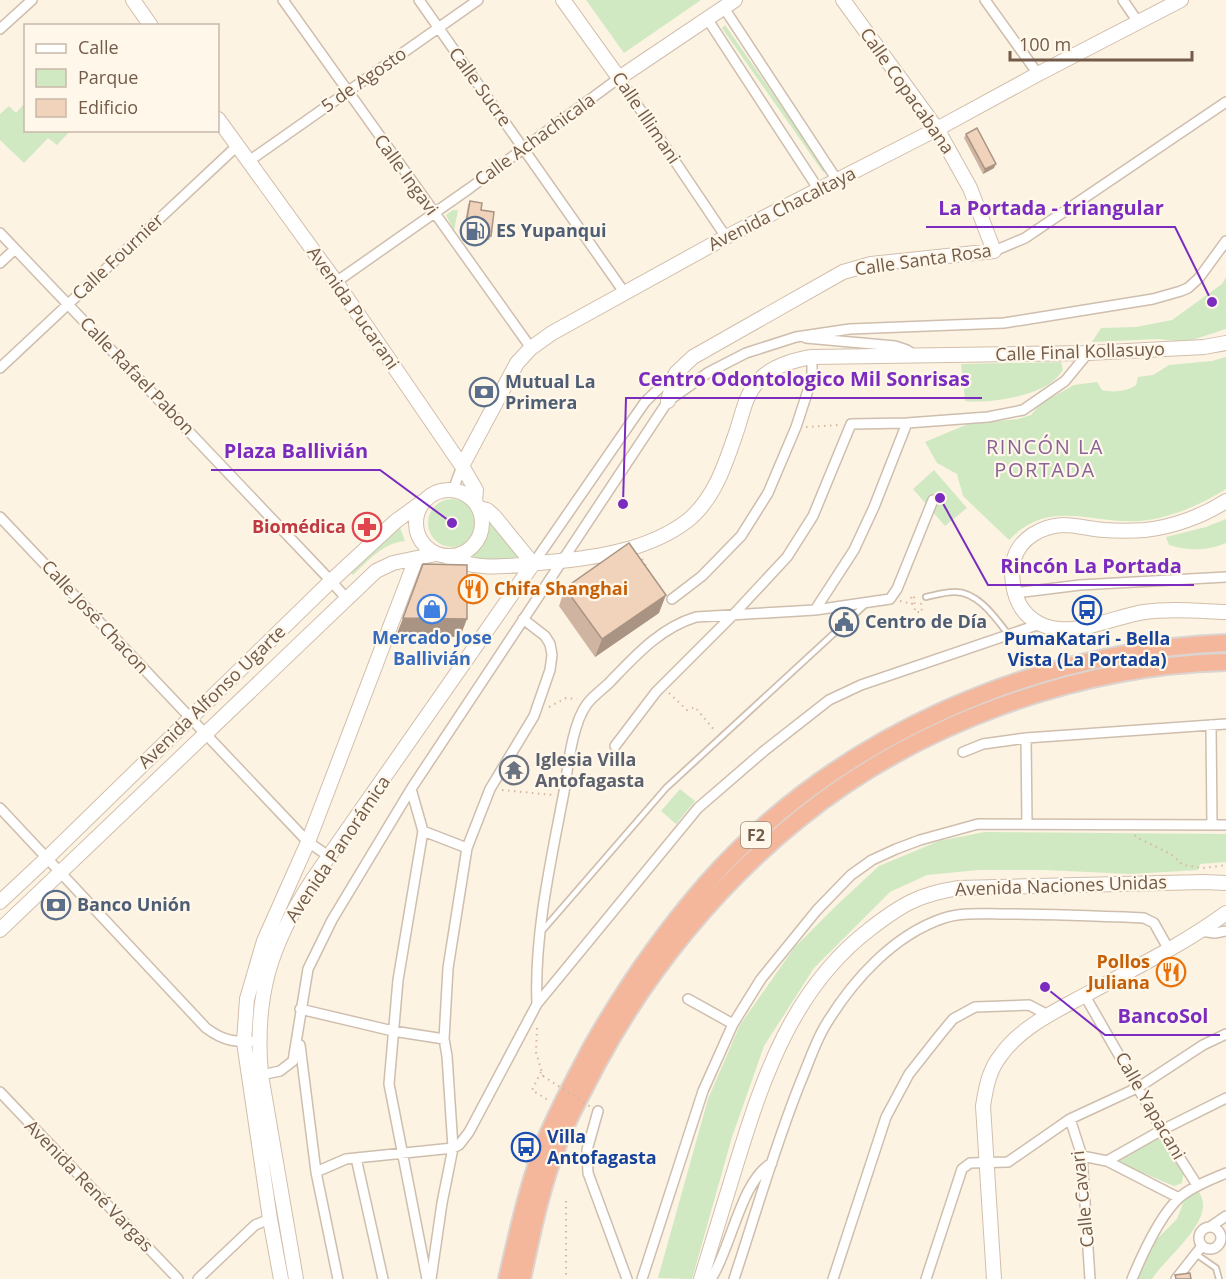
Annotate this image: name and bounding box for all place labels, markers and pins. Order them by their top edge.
callout: La Portada - triangular [926,189,1175,227]
fuel station icon: ES Yupanqui [459,215,491,247]
place label: ES Yupanqui [496,218,607,242]
callout: Centro Odontologico Mil Sonrisas [626,360,982,398]
place label: Mutual La Primera [505,369,596,414]
bank icon: Mutual La Primera [468,376,500,408]
callout: Plaza Ballivián [211,432,380,470]
pharmacy icon: Biomédica [351,511,383,543]
place label: Biomédica [252,514,346,538]
callout: Rincón La Portada [988,547,1194,585]
restaurant icon: Chifa Shanghai [457,573,489,605]
place label: Chifa Shanghai [494,576,628,600]
shop icon: Mercado Jose Ballivián [416,593,448,625]
bus stop icon: PumaKatari - Bella Vista (La Portada) [1071,594,1103,626]
public building icon: Centro de Día [828,606,860,638]
place label: Centro de Día [865,609,987,633]
place label: Mercado Jose Ballivián [372,625,492,670]
place label: PumaKatari - Bella Vista (La Portada) [1004,626,1170,671]
place label: Iglesia Villa Antofagasta [535,747,645,792]
temple icon: Iglesia Villa Antofagasta [498,754,530,786]
bank icon: Banco Unión [40,889,72,921]
place label: Banco Unión [77,892,191,916]
place label: Pollos Juliana [1086,949,1150,994]
restaurant icon: Pollos Juliana [1155,956,1187,988]
callout: BancoSol [1105,997,1220,1035]
place label: Villa Antofagasta [547,1124,657,1169]
bus stop icon: Villa Antofagasta [510,1131,542,1163]

